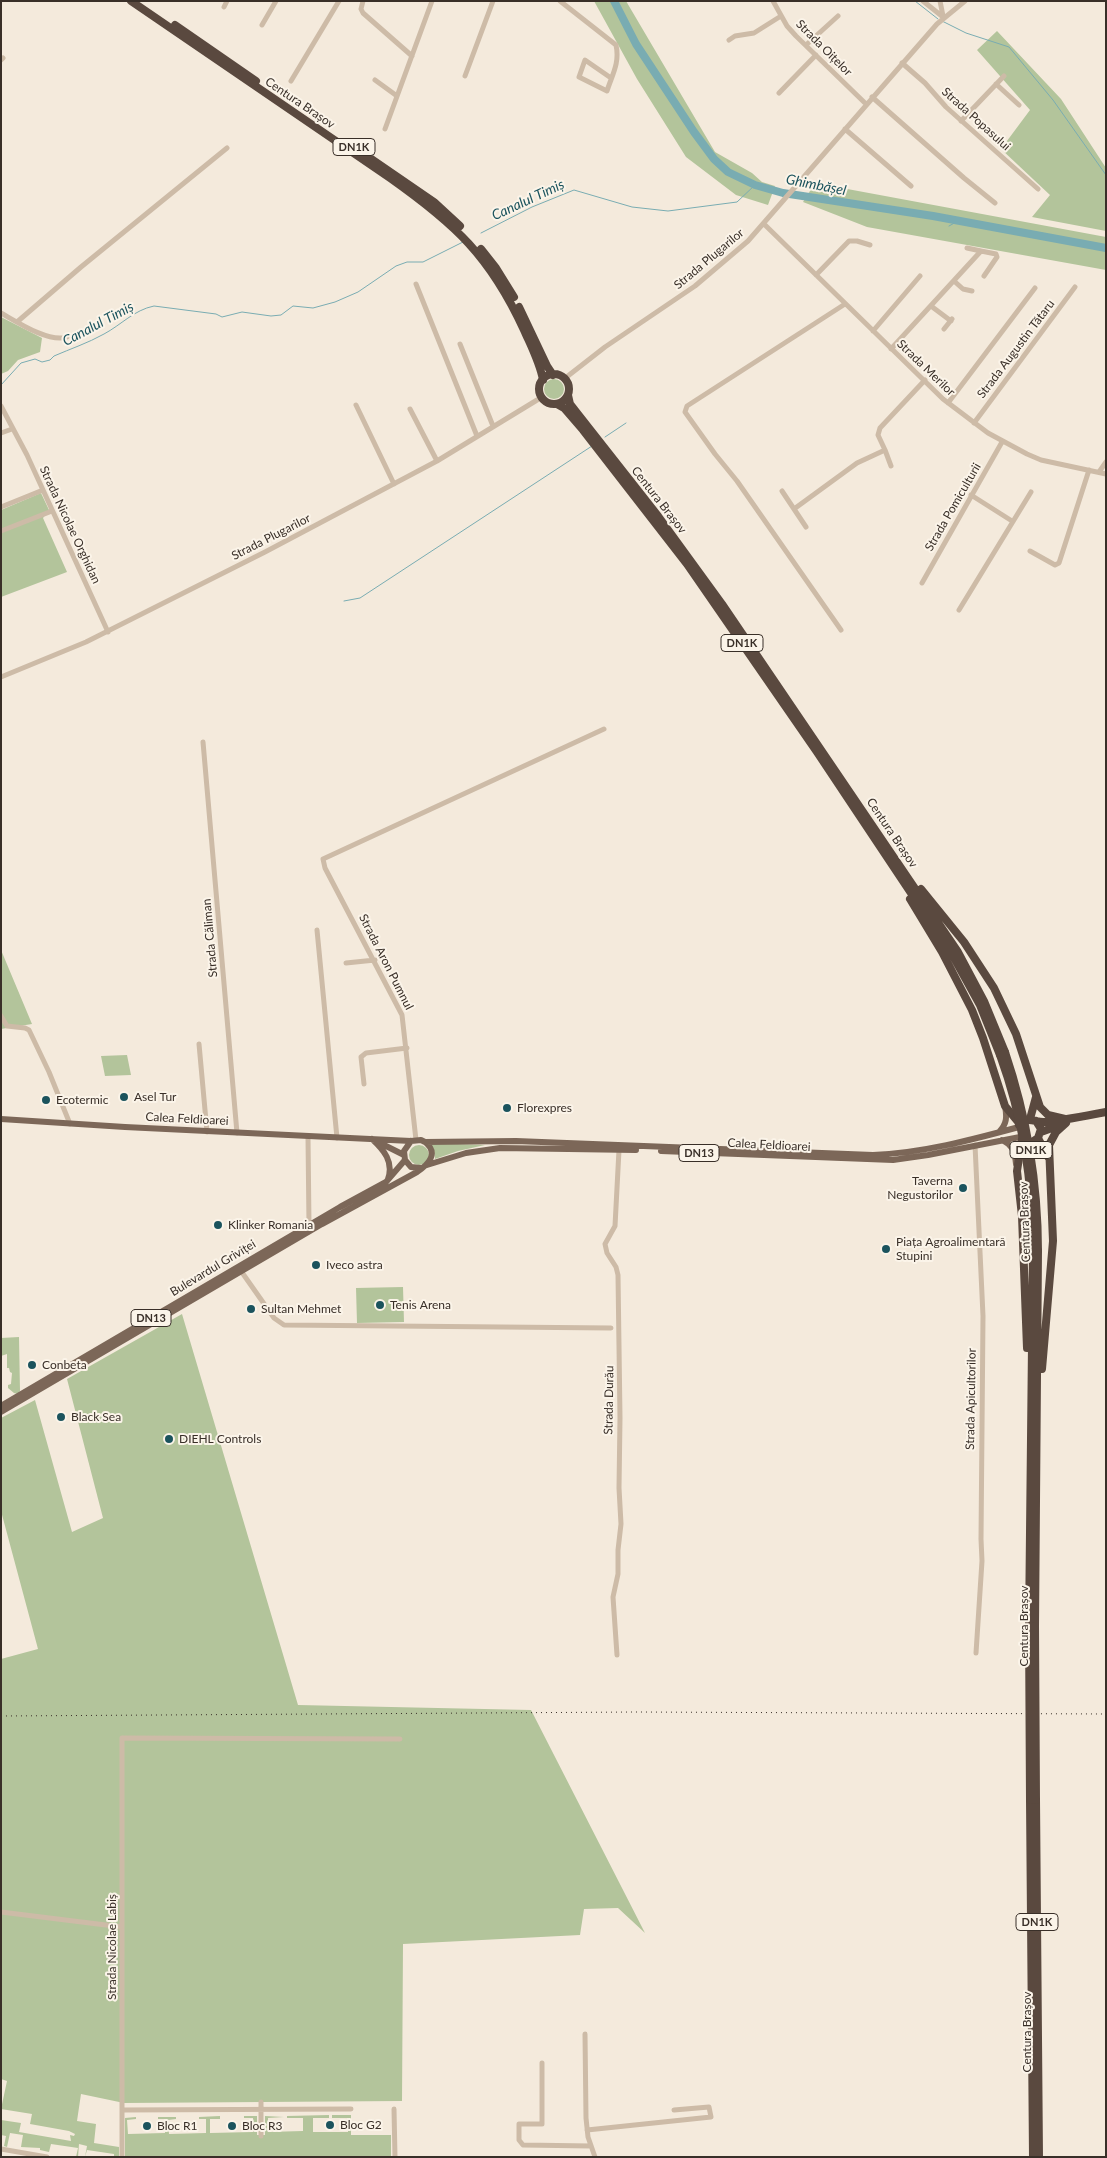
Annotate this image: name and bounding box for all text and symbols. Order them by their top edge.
street label: Strada Oițelor [793,17,855,79]
street label: Centura Brașov [262,74,338,132]
street label: Strada Popasului [939,84,1013,154]
road number: DN1K [333,138,375,156]
water label: Ghimbășel [784,171,848,199]
water label: Canalul Timiș [489,176,567,224]
street label: Strada Plugarilor [671,226,747,292]
street label: Strada Augustin Tătaru [974,297,1058,401]
water label: Canalul Timiș [60,298,136,350]
street label: Strada Merilor [894,337,958,399]
street label: Strada Pomiculturii [922,460,984,554]
street label: Strada Nicolae Orghidan [36,464,104,586]
street label: Centura Brașov [628,464,690,536]
street label: Strada Plugarilor [229,511,313,563]
road number: DN1K [721,634,763,651]
street label: Centura Brașov [863,795,921,871]
street label: Strada Căliman [199,898,221,978]
street label: Strada Aron Pumnul [356,912,416,1012]
place label: Asel Tur [134,1090,176,1104]
marker: Asel Tur [118,1091,130,1103]
place label: Ecotermic [56,1093,108,1107]
marker: Ecotermic [40,1094,52,1106]
place label: Florexpres [517,1101,572,1115]
marker: Florexpres [501,1102,513,1114]
street label: Calea Feldioarei [145,1110,229,1128]
street label: Calea Feldioarei [727,1136,811,1154]
road number: DN1K [1010,1142,1052,1158]
road number: DN13 [679,1144,719,1162]
place label: Taverna Negustorilor [887,1174,953,1202]
street label: Centura Brașov [1016,1181,1034,1263]
marker: Taverna Negustorilor [957,1182,969,1194]
place label: Klinker Romania [228,1218,313,1232]
marker: Klinker Romania [212,1219,224,1231]
place label: Piața Agroalimentară Stupini [896,1235,1006,1263]
street label: Bulevardul Griviței [168,1237,258,1299]
marker: Piața Agroalimentară Stupini [880,1243,892,1255]
place label: Iveco astra [326,1258,383,1272]
marker: Iveco astra [310,1259,322,1271]
place label: Tenis Arena [390,1298,451,1312]
marker: Tenis Arena [374,1299,386,1311]
place label: Sultan Mehmet [261,1302,341,1316]
marker: Sultan Mehmet [245,1303,257,1315]
road number: DN13 [131,1310,171,1326]
street label: Strada Apicultorilor [963,1348,979,1450]
place label: Conbeta [42,1358,87,1372]
marker: Conbeta [26,1359,38,1371]
street label: Strada Durău [601,1365,617,1435]
place label: Black Sea [71,1410,121,1424]
marker: Black Sea [55,1411,67,1423]
place label: DIEHL Controls [179,1432,261,1446]
marker: DIEHL Controls [163,1433,175,1445]
street label: Centura Brașov [1017,1585,1031,1667]
street label: Strada Nicolae Labiș [105,1894,119,2000]
road number: DN1K [1016,1914,1058,1930]
street label: Centura Brașov [1020,1991,1034,2073]
place label: Bloc G2 [340,2118,382,2132]
place label: Bloc R1 [157,2119,198,2133]
place label: Bloc R3 [242,2119,283,2133]
marker: Bloc G2 [324,2119,336,2131]
marker: Bloc R1 [141,2120,153,2132]
marker: Bloc R3 [226,2120,238,2132]

